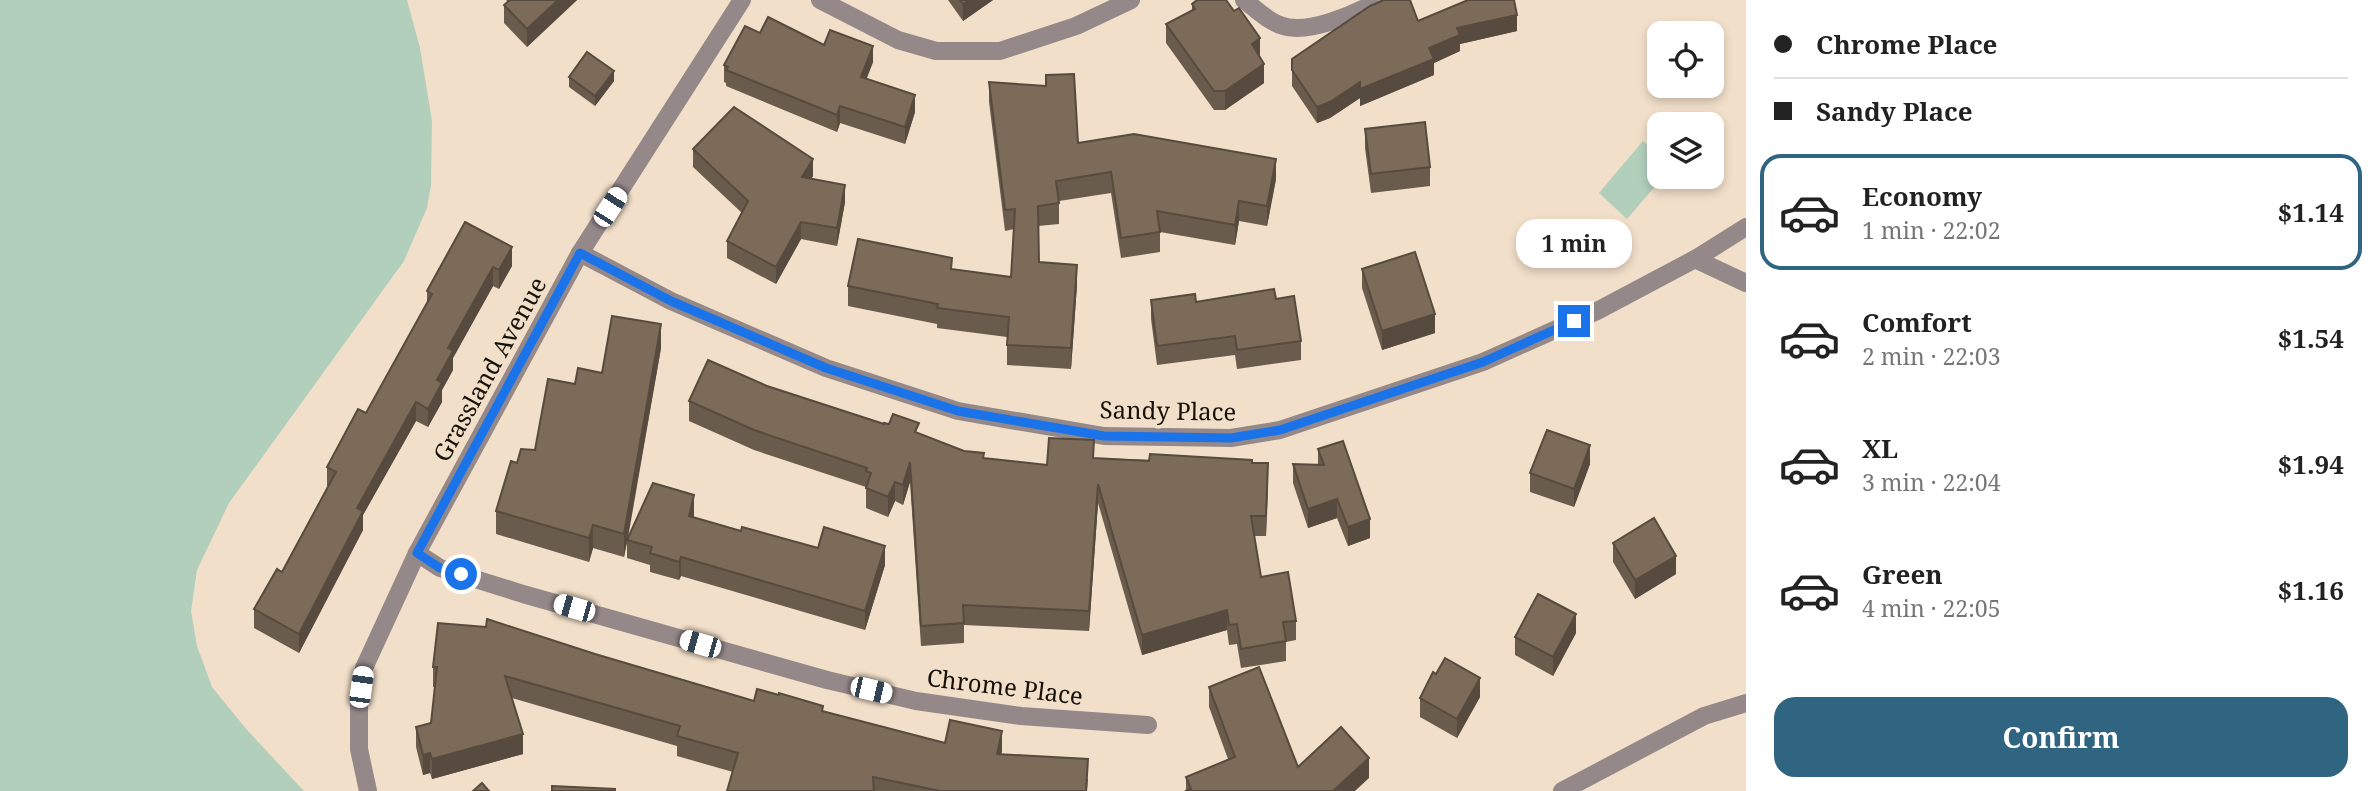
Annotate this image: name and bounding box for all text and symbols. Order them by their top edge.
map controls [1647,21,1724,189]
button: locate [1647,21,1724,98]
text: Chrome Place [1816,26,1997,62]
text: Sandy Place [1816,93,1973,129]
button: layers [1647,112,1724,189]
text: Economy [1862,178,1982,214]
icon: car [1778,181,1841,244]
car [590,184,631,230]
text: $1.14 [2278,194,2344,230]
text: 1 min · 22:02 [1862,214,2000,246]
callout: 1 min [1516,219,1632,268]
text: 1 min [1541,227,1607,259]
street label: Grassland Avenue [425,271,553,467]
text: Comfort [1862,304,1972,340]
route end [1558,305,1590,337]
icon: car [1778,307,1841,370]
text: $1.54 [2278,320,2344,356]
text: 2 min · 22:03 [1862,340,2000,372]
street label: Sandy Place [1099,392,1237,428]
text: XL [1862,430,1898,466]
icon: car [1778,433,1841,496]
text: $1.94 [2278,446,2344,482]
text: 3 min · 22:04 [1862,466,2000,498]
text: Green [1862,556,1943,592]
route start [445,558,477,590]
icon: car [1778,559,1841,622]
text: $1.16 [2278,572,2344,608]
car [551,592,598,624]
text: 4 min · 22:05 [1862,592,2000,624]
car [677,628,724,660]
street label: Chrome Place [925,660,1085,712]
car [348,665,375,709]
car [849,675,894,705]
button: Confirm [1774,697,2348,777]

